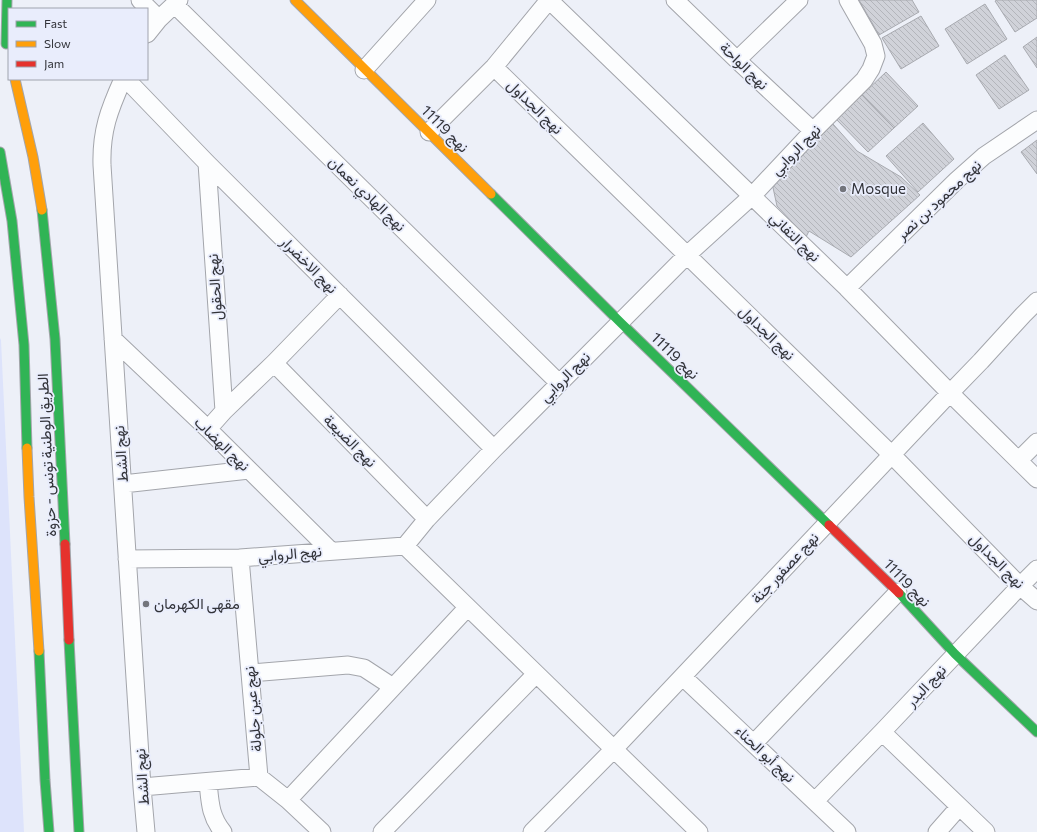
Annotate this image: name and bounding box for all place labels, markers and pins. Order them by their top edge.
place label: Mosque [851,179,906,197]
marker: Mosque [838,184,848,194]
place label: مقهى الكهرمان [154,594,240,614]
marker: مقهى الكهرمان [141,599,151,609]

